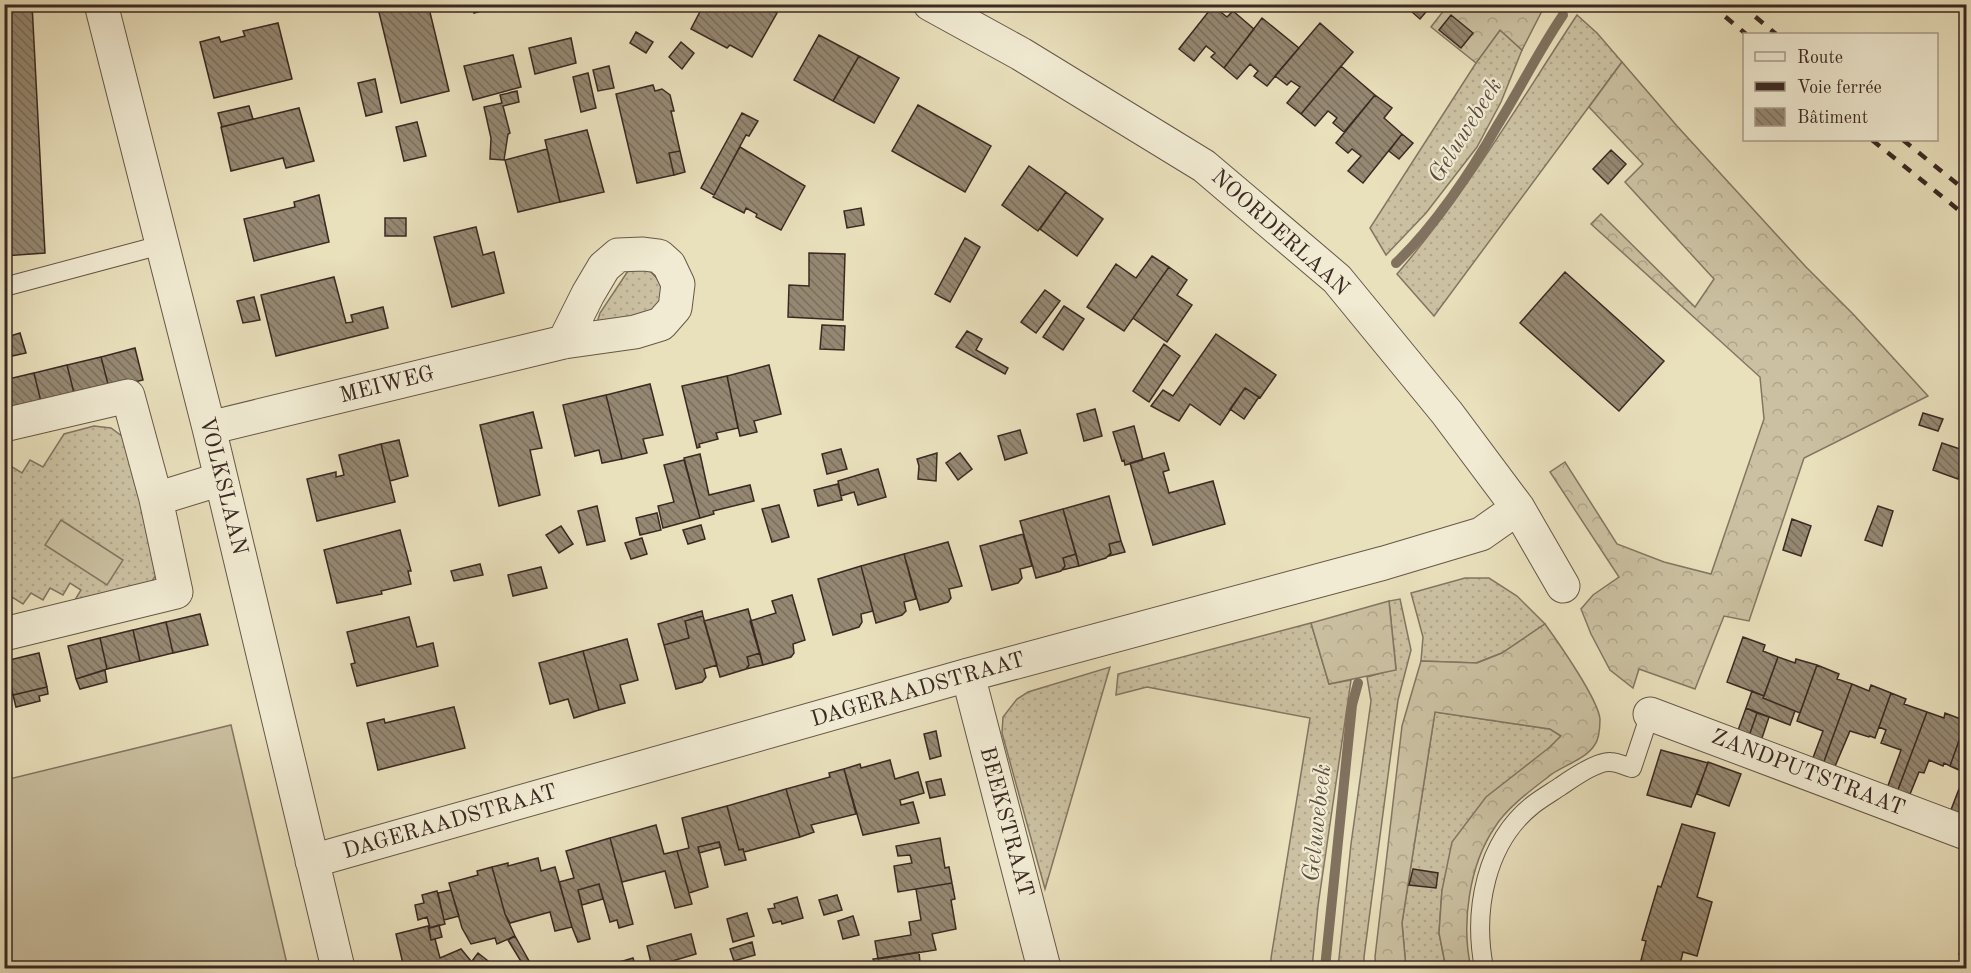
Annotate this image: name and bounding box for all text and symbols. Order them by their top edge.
legend [1743,33,1938,141]
text: Route [1797,49,1843,67]
water label: Geluwebeek [1424,74,1508,188]
text: Voie ferrée [1797,79,1882,97]
text: Bâtiment [1797,109,1868,127]
street label: NOORDERLAAN [1207,166,1353,300]
street label: MEIWEG [337,363,437,407]
street label: VOLKSLAAN [195,415,251,557]
street label: DAGERAADSTRAAT [808,649,1028,731]
street label: ZANDPUTSTRAAT [1708,726,1908,820]
street label: BEEKSTRAAT [975,744,1037,900]
water label: Geluwebeek [1300,763,1336,883]
street label: DAGERAADSTRAAT [340,781,560,863]

